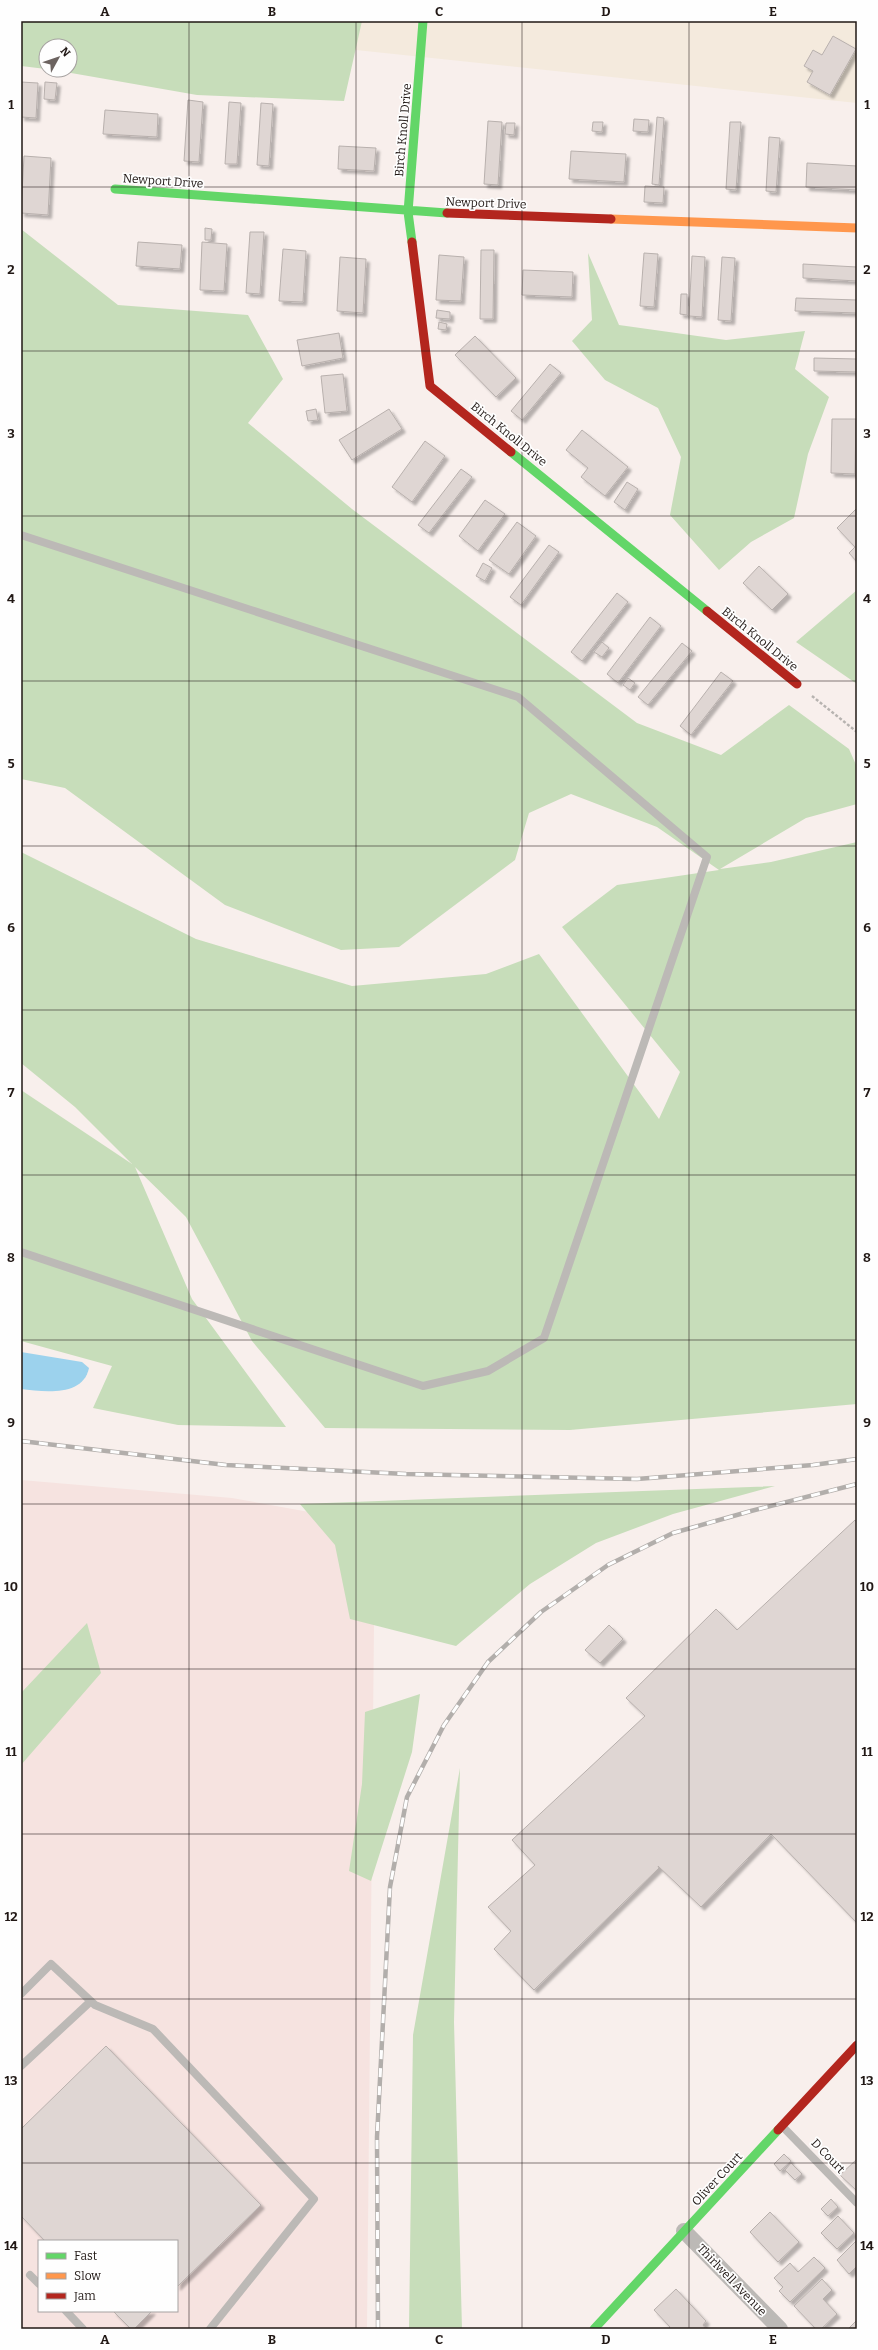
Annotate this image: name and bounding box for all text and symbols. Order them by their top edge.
text: A [100,4,110,19]
text: B [268,4,276,19]
text: C [435,4,443,19]
text: D [601,4,611,19]
text: E [769,4,777,19]
north arrow [38,38,78,78]
text: N [58,44,73,60]
street label: Birch Knoll Drive [392,83,414,177]
text: 1 [8,97,14,112]
text: 1 [864,97,870,112]
street label: Newport Drive [122,171,204,191]
street label: Newport Drive [445,195,527,211]
text: 2 [7,262,15,277]
text: 2 [863,262,871,277]
street label: Birch Knoll Drive [468,399,550,469]
text: 3 [7,426,15,441]
text: 3 [863,426,871,441]
text: 4 [7,591,15,606]
text: 4 [863,591,871,606]
street label: Birch Knoll Drive [719,604,801,674]
text: 5 [7,756,15,771]
text: 5 [863,756,871,771]
text: 6 [7,920,15,935]
text: 6 [863,920,871,935]
text: 7 [8,1085,15,1100]
text: 7 [864,1085,871,1100]
text: 8 [7,1250,15,1265]
text: 8 [863,1250,871,1265]
text: 9 [7,1415,15,1430]
text: 9 [863,1415,871,1430]
text: 10 [4,1579,18,1594]
text: 10 [860,1579,874,1594]
text: 11 [5,1744,17,1759]
text: 11 [861,1744,873,1759]
text: 12 [5,1909,17,1924]
text: 12 [861,1909,873,1924]
text: 13 [4,2073,18,2088]
text: 13 [860,2073,874,2088]
street label: D Court [808,2136,848,2177]
street label: Oliver Court [689,2149,746,2208]
text: 14 [4,2238,18,2253]
text: 14 [860,2238,874,2253]
legend [38,2240,178,2312]
street label: Thirlwell Avenue [694,2241,770,2319]
text: Fast [74,2249,98,2263]
text: Slow [74,2269,101,2283]
text: Jam [73,2289,96,2303]
text: A [100,2332,110,2347]
text: B [268,2332,276,2347]
text: C [435,2332,443,2347]
text: D [601,2332,611,2347]
text: E [769,2332,777,2347]

